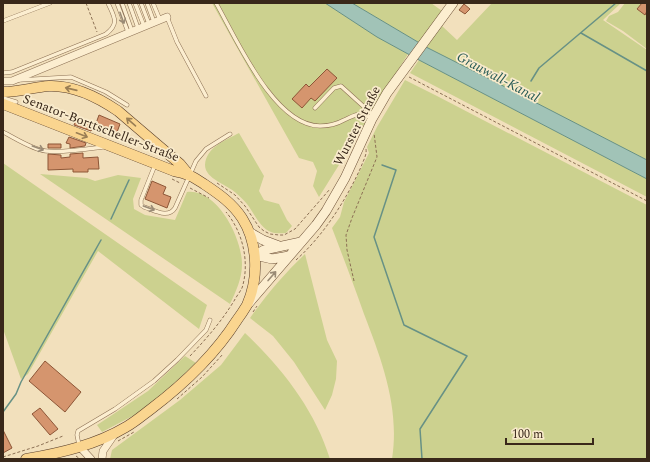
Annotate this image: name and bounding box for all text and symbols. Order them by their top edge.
one-way arrow [119,11,127,23]
water label: Grauwall-Kanal [453,46,544,108]
street label: Wurster Straße [328,83,386,169]
one-way arrow [65,85,78,93]
street label: Senator-Borttscheller-Straße [20,89,182,167]
one-way arrow [127,118,137,127]
one-way arrow [75,131,87,139]
one-way arrow [32,145,44,153]
one-way arrow [143,205,155,213]
one-way arrow [267,271,276,281]
scale bar [506,420,593,446]
text: 100 m [512,425,543,444]

